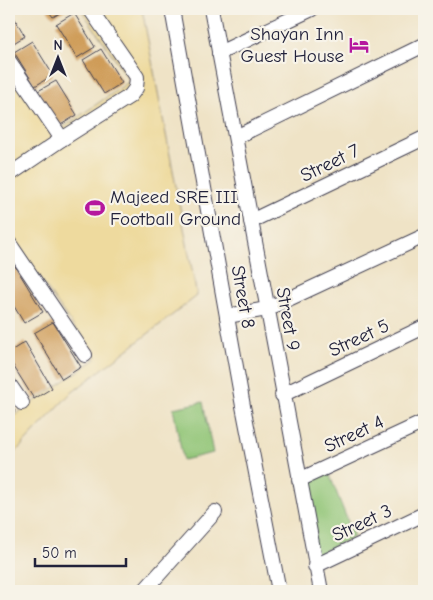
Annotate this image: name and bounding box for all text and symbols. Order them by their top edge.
place label: Shayan Inn Guest House [241,23,344,67]
north arrow [32,32,82,82]
hotel icon: Shayan Inn Guest House [348,34,370,56]
text: N [53,37,63,54]
street label: Street 7 [297,139,363,187]
place label: Majeed SRE III Football Ground [110,186,241,230]
sports icon: Majeed SRE III Football Ground [84,197,106,219]
street label: Street 8 [227,264,259,330]
street label: Street 9 [272,286,304,352]
street label: Street 5 [325,314,393,362]
street label: Street 4 [321,411,387,457]
street label: Street 3 [329,500,395,546]
scale bar [35,535,126,567]
text: 50 m [42,544,77,562]

